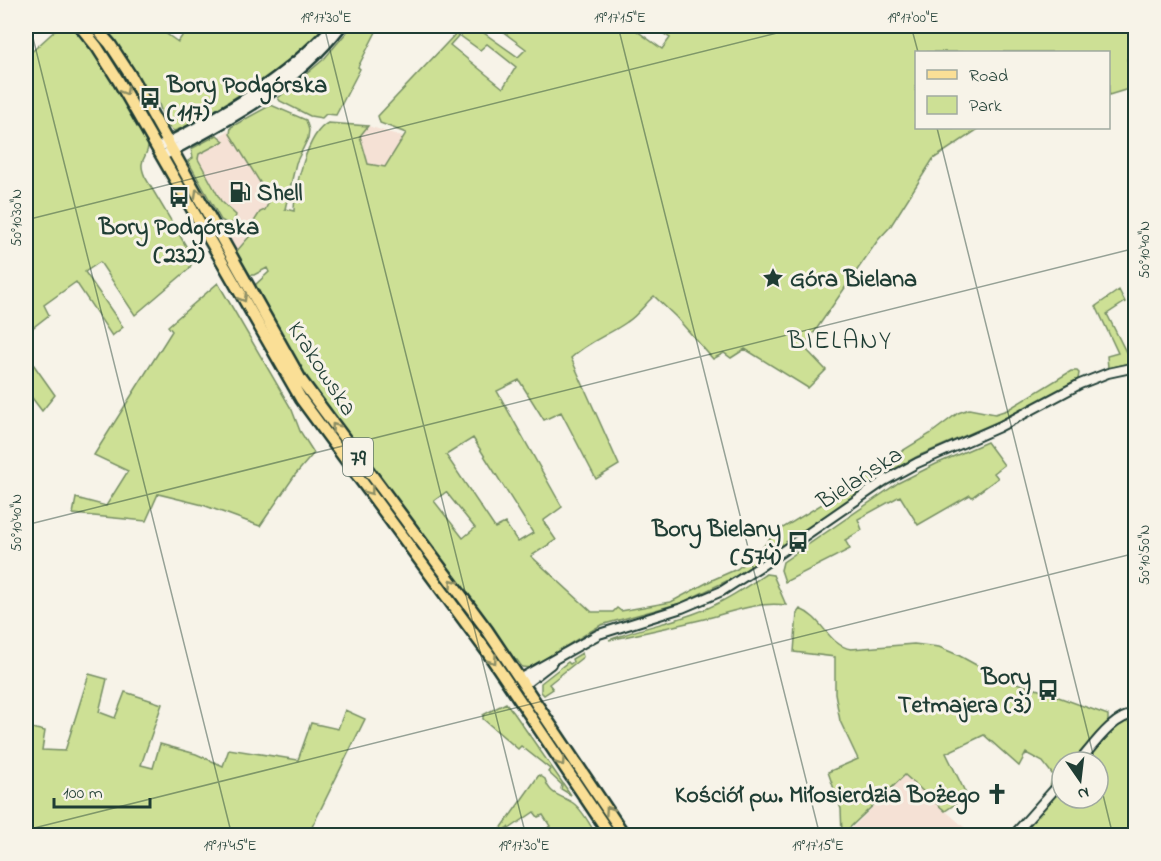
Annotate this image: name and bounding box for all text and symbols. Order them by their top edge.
text: 19°17'30"E [300,7,352,29]
text: 19°17'15"E [594,7,646,29]
text: 19°17'00"E [887,7,939,29]
legend [915,51,1110,129]
text: Road [969,64,1008,90]
place label: Bory Podgórska (117) [166,69,327,132]
one-way arrow [117,85,129,95]
bus stop icon: Bory Podgórska (117) [138,86,162,110]
text: Park [969,94,1002,120]
place label: Shell [257,177,303,212]
fuel station icon: Shell [228,180,252,204]
bus stop icon: Bory Podgórska (232) [167,185,191,209]
text: 50°10'30"N [6,189,28,247]
one-way arrow [194,189,205,199]
place label: Bory Podgórska (232) [98,211,259,274]
text: 50°10'40"N [1134,221,1156,279]
place label: Góra Bielana [790,263,917,298]
place icon: Góra Bielana [761,266,785,290]
one-way arrow [236,292,247,302]
street label: Krakowska [277,315,365,424]
district label: BIELANY [787,323,892,361]
one-way arrow [331,423,342,434]
road number: 79 [343,438,373,476]
street label: Bielańska [810,438,910,520]
one-way arrow [363,485,374,496]
text: 50°10'40"N [6,494,28,552]
place label: Bory Bielany (574) [651,513,781,576]
text: 50°10'50"N [1134,525,1156,585]
bus stop icon: Bory Bielany (574) [786,530,810,554]
one-way arrow [449,578,460,589]
one-way arrow [486,653,497,664]
place label: Bory Tetmajera (3) [898,661,1031,724]
bus stop icon: Bory Tetmajera (3) [1036,678,1060,702]
north arrow [1050,750,1110,810]
one-way arrow [554,756,565,767]
scale bar [54,771,150,809]
place label: Kościół pw. Miłosierdzia Bożego [675,779,980,815]
text: N [1075,780,1091,806]
text: 100 m [63,781,103,807]
church icon: Kościół pw. Miłosierdzia Bożego [985,782,1009,806]
one-way arrow [605,806,616,817]
text: 19°17'45"E [203,835,257,857]
text: 19°17'30"E [498,835,550,857]
text: 19°17'15"E [792,835,844,857]

